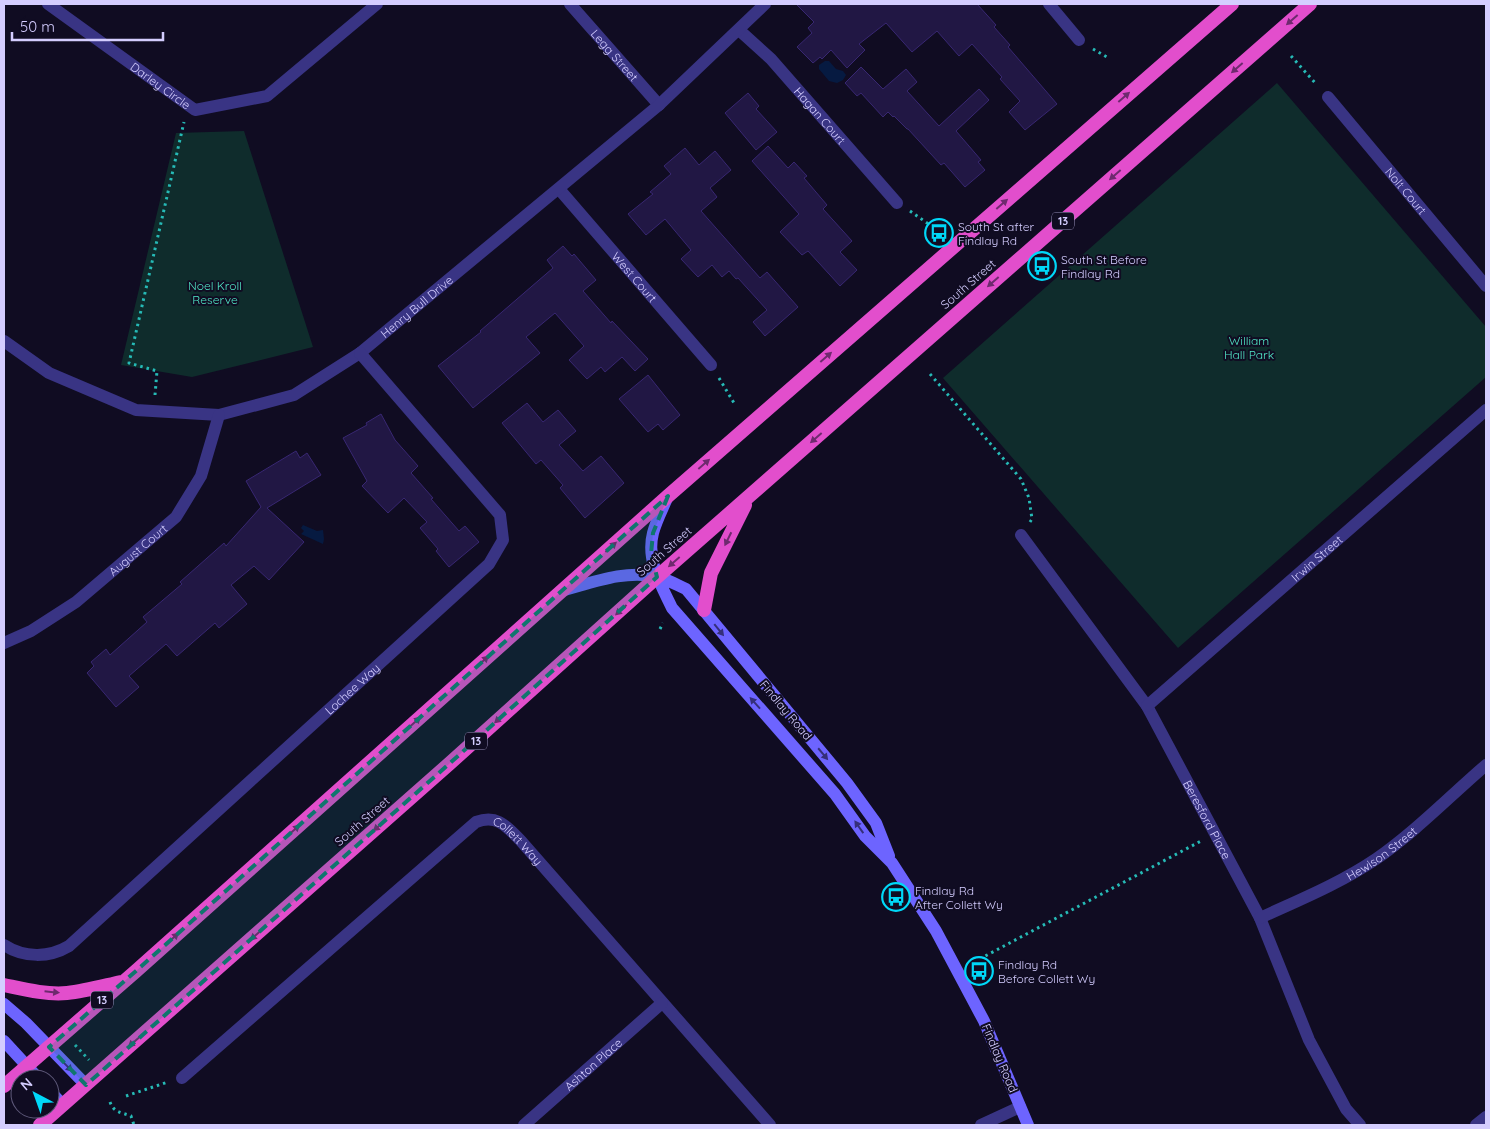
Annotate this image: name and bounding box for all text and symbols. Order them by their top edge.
scale bar [12,10,164,42]
one-way arrow [1286,14,1299,25]
text: 50 m [20,17,55,36]
street label: Legg Street [588,26,642,84]
street label: Darley Circle [128,59,194,112]
one-way arrow [1231,62,1244,73]
street label: Hagan Court [791,83,849,147]
one-way arrow [1118,92,1131,103]
street label: Nolt Court [1382,164,1430,217]
one-way arrow [1110,169,1122,181]
one-way arrow [995,198,1007,210]
road number: 13 [1052,212,1074,230]
bus stop icon: South St after Findlay Rd [924,218,954,248]
place label: South St after Findlay Rd [958,219,1034,248]
street label: West Court [609,248,661,305]
bus stop icon: South St Before Findlay Rd [1027,251,1057,281]
place label: South St Before Findlay Rd [1061,252,1147,281]
street label: South Street [938,256,998,312]
street label: Henry Bull Drive [377,272,456,341]
one-way arrow [988,276,1000,288]
park label: Noel Kroll Reserve [188,278,242,307]
park label: William Hall Park [1224,333,1274,362]
one-way arrow [820,351,832,363]
one-way arrow [811,432,823,444]
one-way arrow [698,458,710,470]
street label: August Court [105,520,170,579]
street label: South Street [634,523,694,579]
one-way arrow [724,531,732,546]
street label: Irwin Street [1288,532,1345,584]
one-way arrow [604,541,616,553]
one-way arrow [669,556,681,568]
one-way arrow [614,604,627,615]
one-way arrow [714,623,725,636]
one-way arrow [476,656,489,667]
street label: Lochee Way [321,660,383,717]
street label: Findlay Road [757,677,815,743]
one-way arrow [749,697,761,709]
one-way arrow [494,713,507,724]
one-way arrow [409,716,421,728]
road number: 13 [465,732,487,749]
one-way arrow [818,748,829,761]
street label: Beresford Place [1180,777,1235,862]
street label: South Street [332,793,392,849]
street label: Collett Way [491,813,546,868]
one-way arrow [372,821,385,832]
one-way arrow [854,821,864,834]
street label: Hewison Street [1343,823,1420,883]
one-way arrow [287,824,299,836]
bus stop icon: Findlay Rd After Collett Wy [881,882,911,912]
place label: Findlay Rd After Collett Wy [915,883,1003,912]
one-way arrow [250,929,262,941]
one-way arrow [166,932,178,944]
bus stop icon: Findlay Rd Before Collett Wy [964,956,994,986]
place label: Findlay Rd Before Collett Wy [998,957,1095,986]
one-way arrow [44,988,60,996]
road number: 13 [91,992,113,1008]
street label: Findlay Road [979,1021,1021,1095]
street label: Ashton Place [561,1034,625,1094]
one-way arrow [128,1037,141,1048]
one-way arrow [61,1059,73,1071]
north arrow [10,1069,60,1119]
text: N [17,1074,36,1094]

